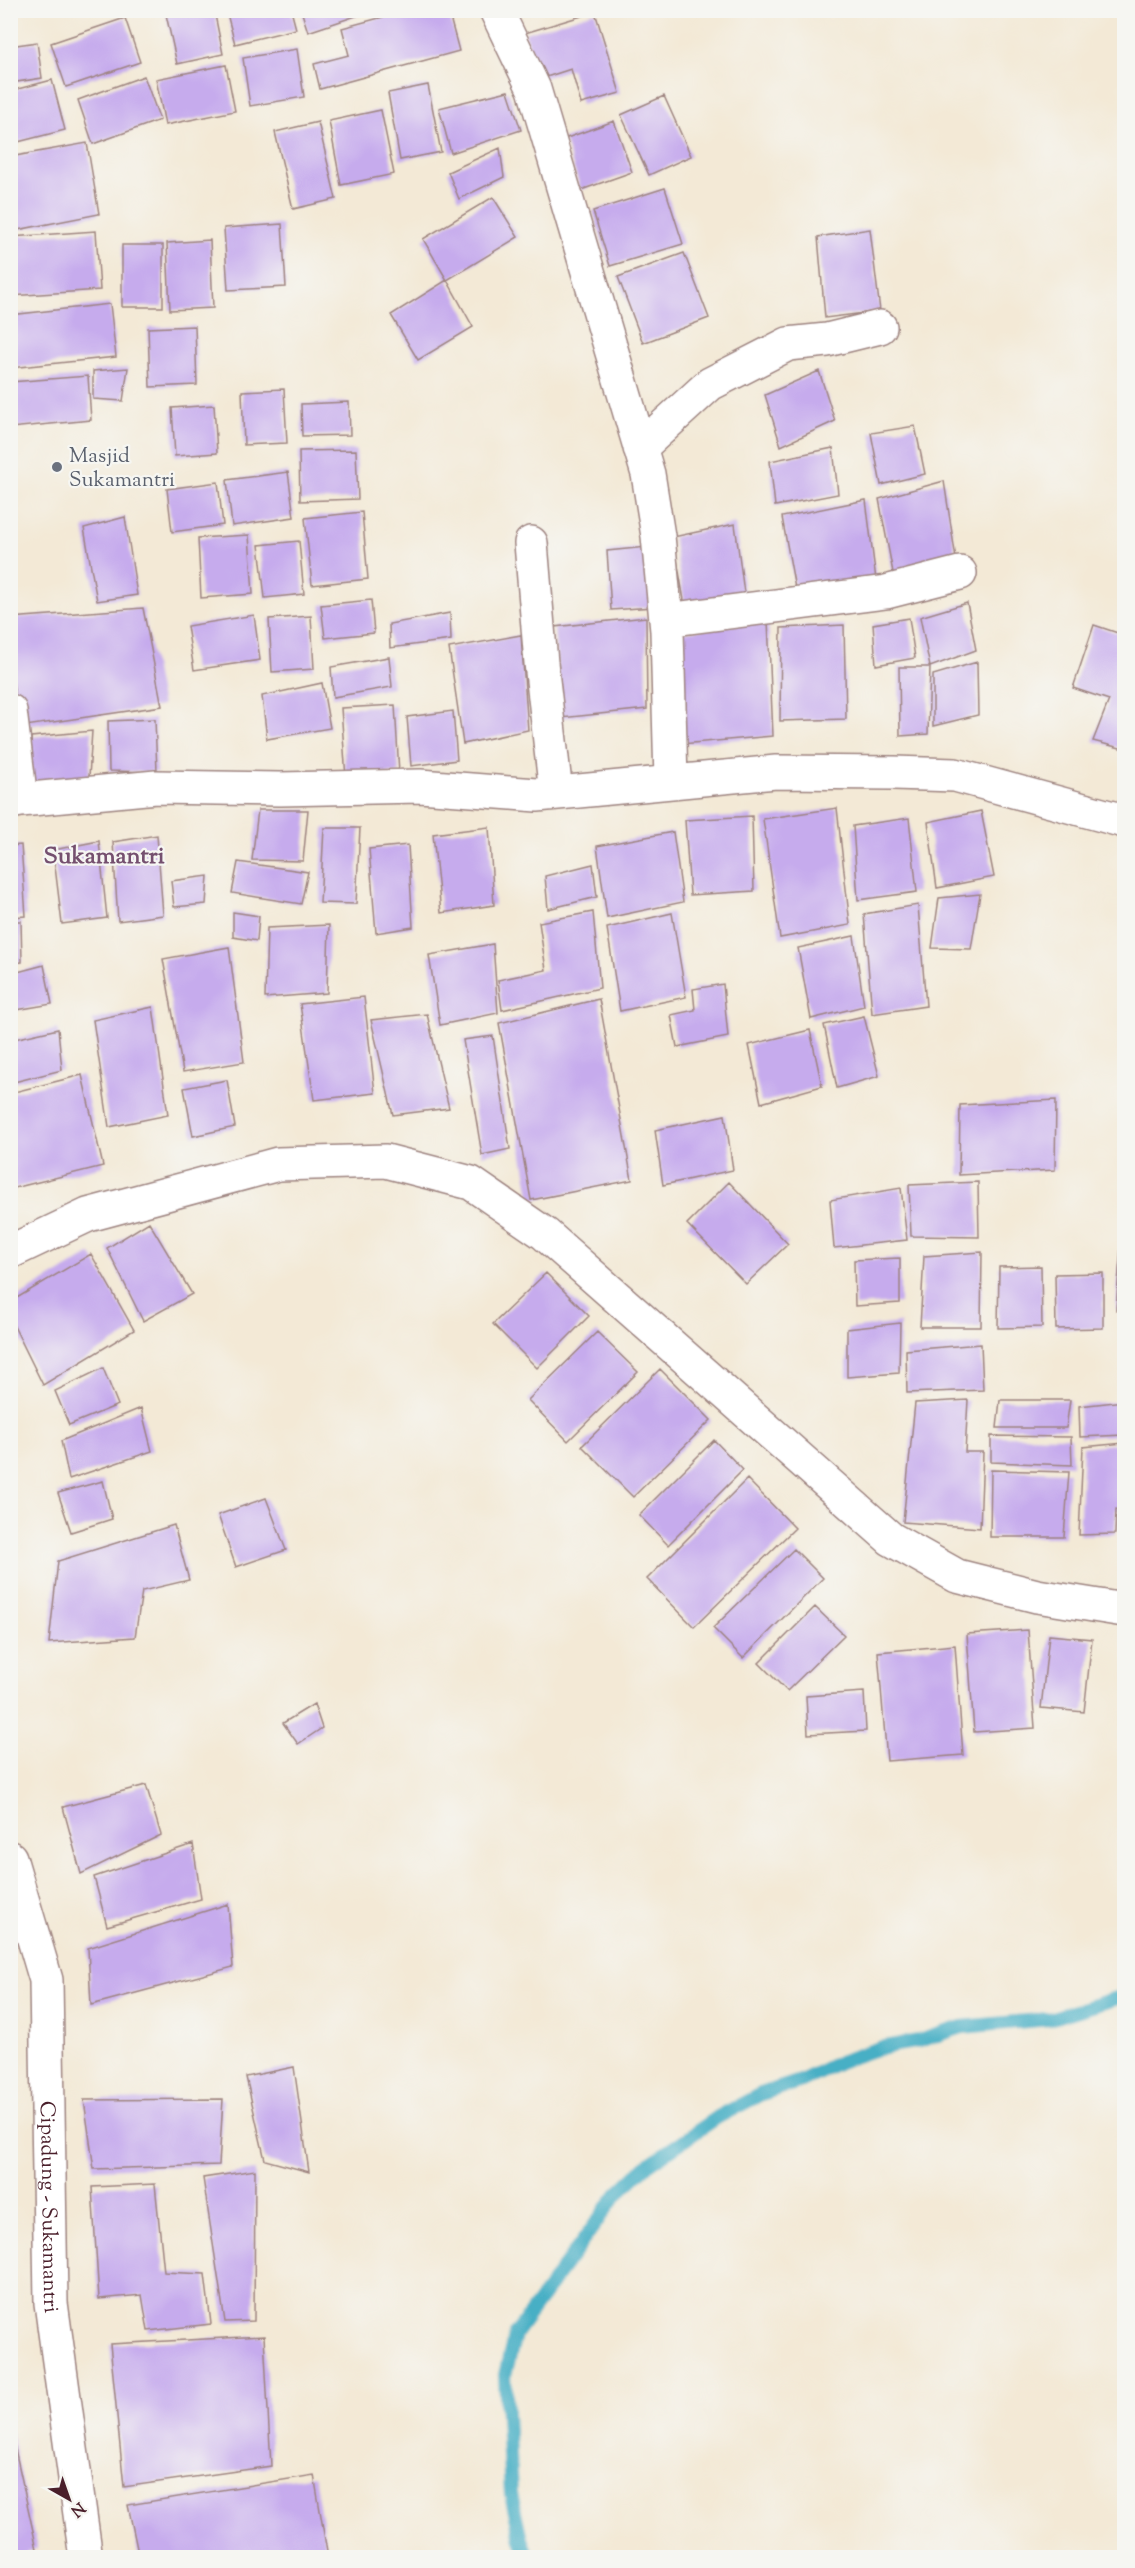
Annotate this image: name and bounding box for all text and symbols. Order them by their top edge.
place label: Masjid Sukamantri [69,442,175,496]
marker: Masjid Sukamantri [50,460,64,474]
district label: Sukamantri [43,840,165,874]
street label: Cipadung - Sukamantri [31,2101,65,2315]
north arrow [39,2469,99,2529]
text: N [65,2496,89,2522]

